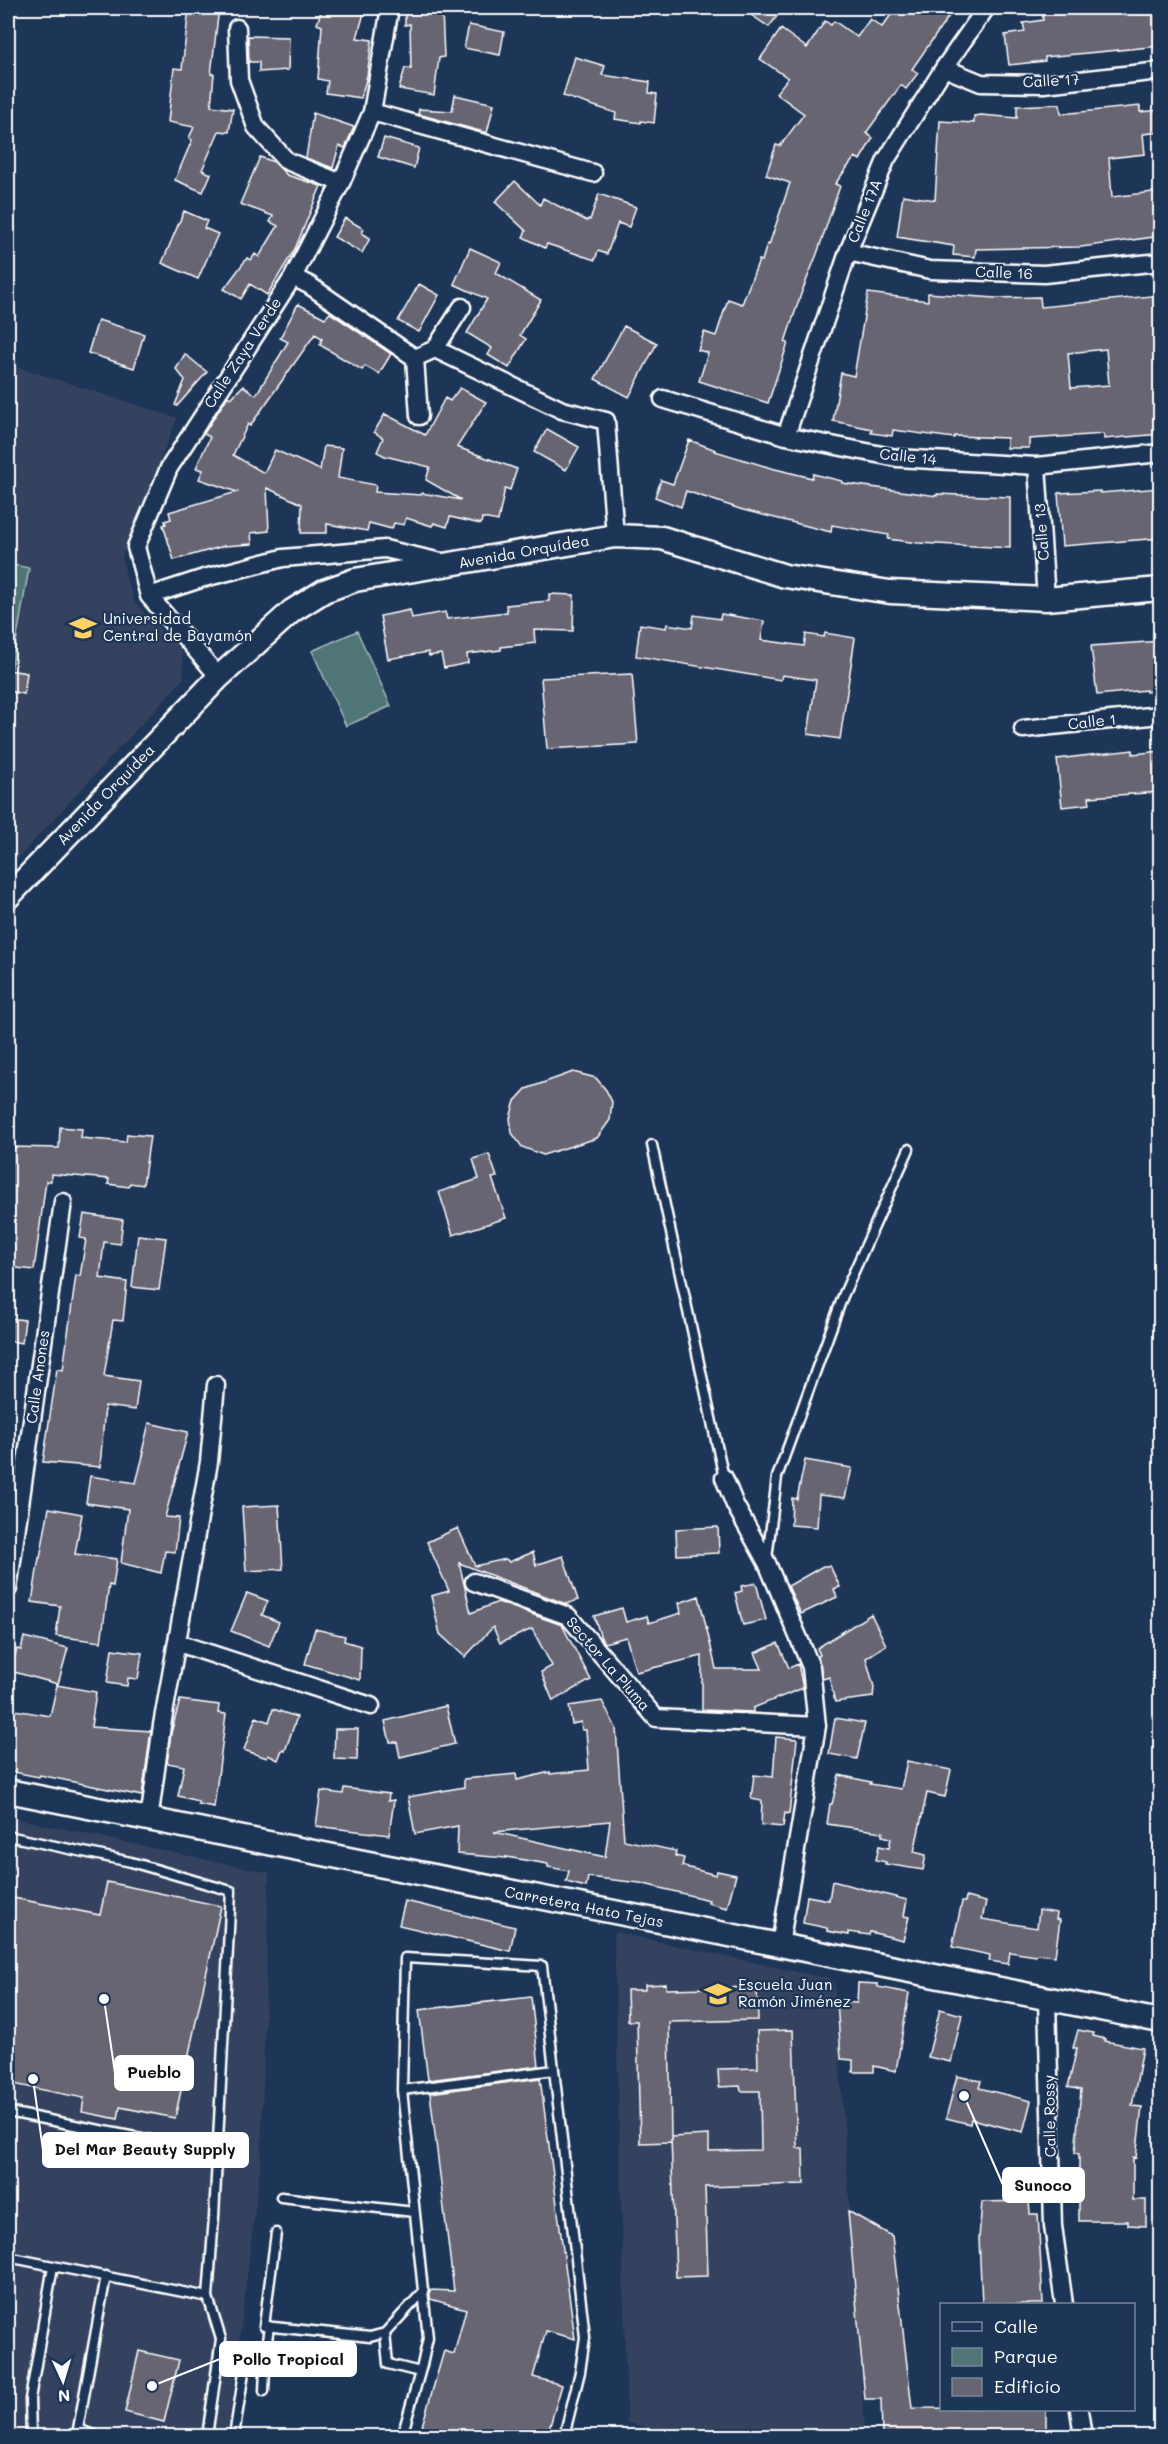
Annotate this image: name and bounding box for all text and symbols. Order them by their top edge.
street label: Calle 17 [1022,69,1080,91]
street label: Calle 17A [842,176,886,245]
street label: Calle 16 [975,261,1033,283]
street label: Calle Zaya Verde [199,293,285,412]
street label: Calle 14 [879,443,938,469]
street label: Calle 13 [1029,503,1053,561]
street label: Avenida Orquídea [457,530,591,572]
place label: Universidad Central de Bayamón [103,608,252,645]
school or university icon: Universidad Central de Bayamón [68,613,98,643]
street label: Calle 1 [1067,709,1117,733]
street label: Avenida Orquídea [52,740,159,849]
street label: Calle Anones [21,1329,53,1425]
street label: Sector La Pluma [562,1612,655,1715]
street label: Carretera Hato Tejas [503,1881,665,1931]
place label: Escuela Juan Ramón Jiménez [738,1974,851,2011]
school or university icon: Escuela Juan Ramón Jiménez [703,1979,733,2009]
callout: Pueblo [115,2056,193,2090]
text: Pueblo [127,2061,181,2082]
street label: Calle Rossy [1038,2074,1060,2157]
callout: Del Mar Beauty Supply [43,2133,248,2167]
text: Del Mar Beauty Supply [54,2138,236,2159]
callout: Sunoco [1003,2168,1084,2202]
text: Sunoco [1014,2174,1072,2195]
legend [940,2303,1135,2411]
text: Calle [994,2314,1038,2338]
callout: Pollo Tropical [220,2342,356,2376]
text: Parque [994,2344,1058,2368]
text: Pollo Tropical [232,2348,344,2369]
north arrow [33,2351,93,2411]
text: Edificio [994,2374,1061,2398]
text: N [57,2386,71,2407]

